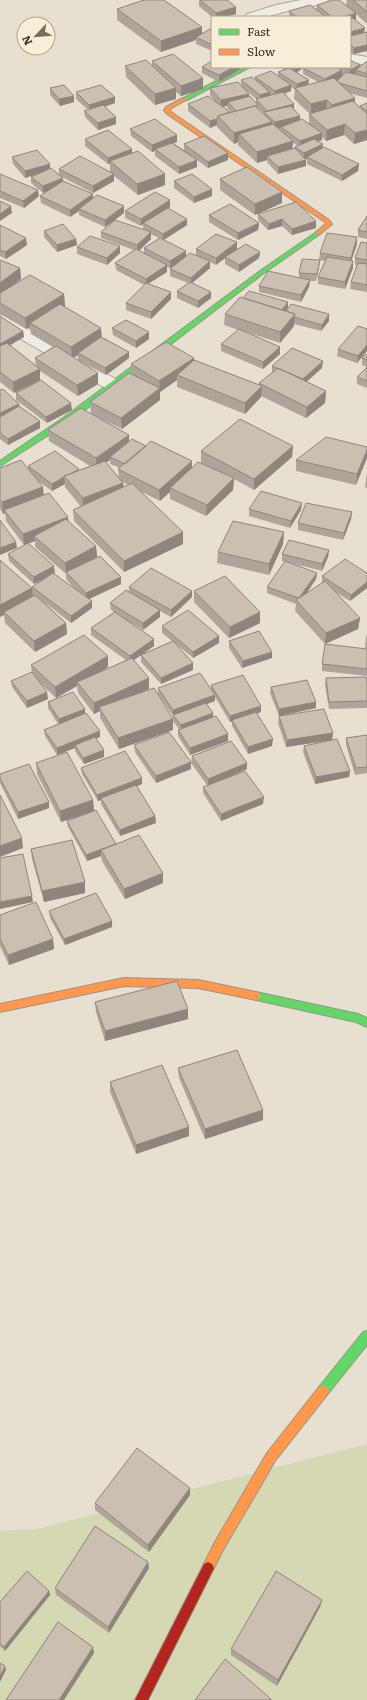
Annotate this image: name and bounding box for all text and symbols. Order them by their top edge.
north arrow [16,16,56,56]
legend [211,16,351,68]
text: Fast [247,22,271,40]
text: N [17,33,35,48]
text: Slow [247,42,276,60]

